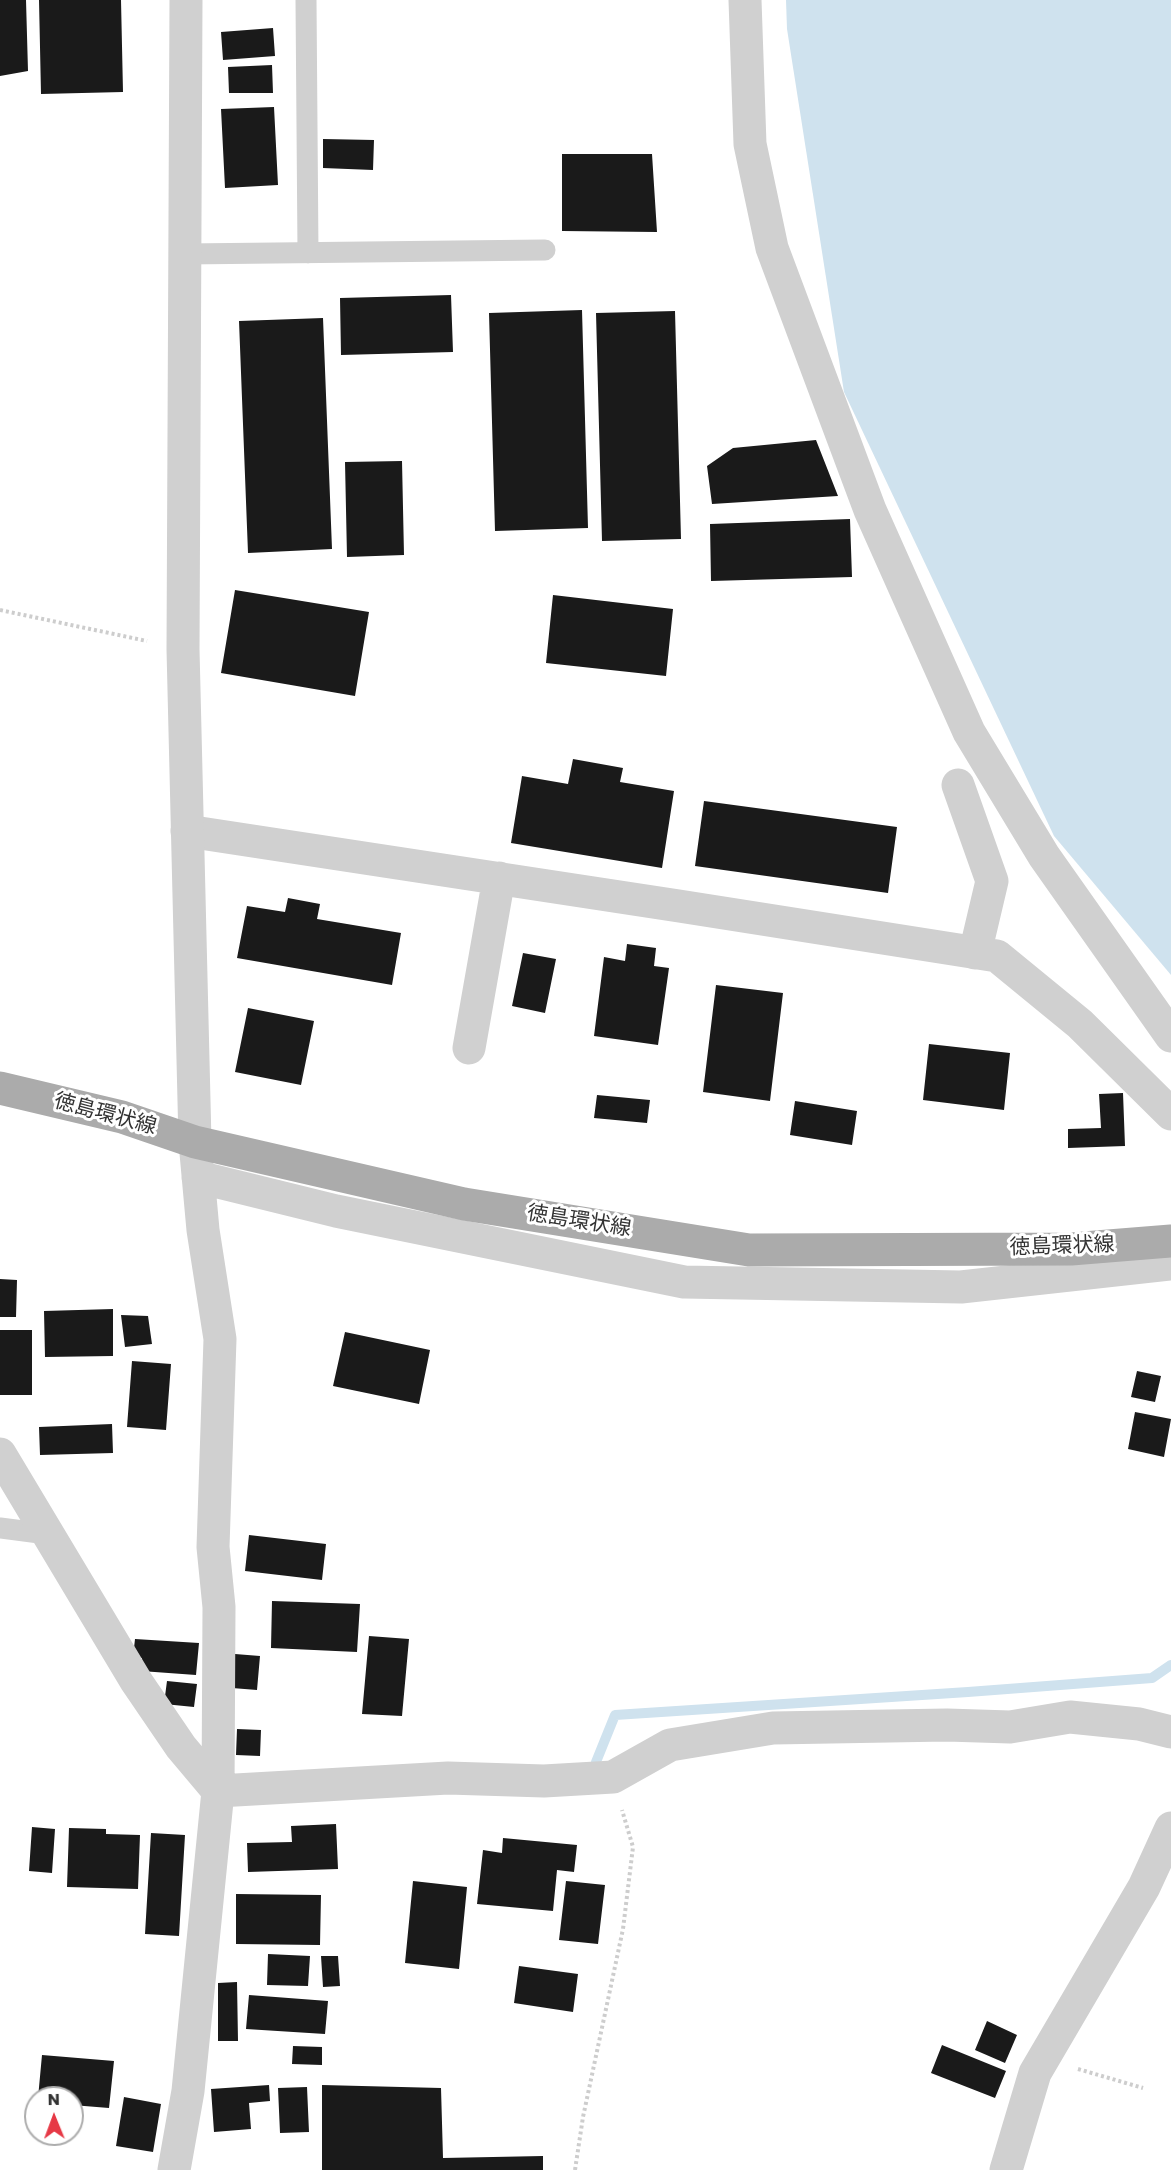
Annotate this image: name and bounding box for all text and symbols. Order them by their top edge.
street label: 徳島環状線 [51,1089,159,1141]
street label: 徳島環状線 [525,1201,633,1243]
street label: 徳島環状線 [1009,1233,1115,1261]
north arrow [24,2086,84,2146]
text: N [47,2088,60,2111]

